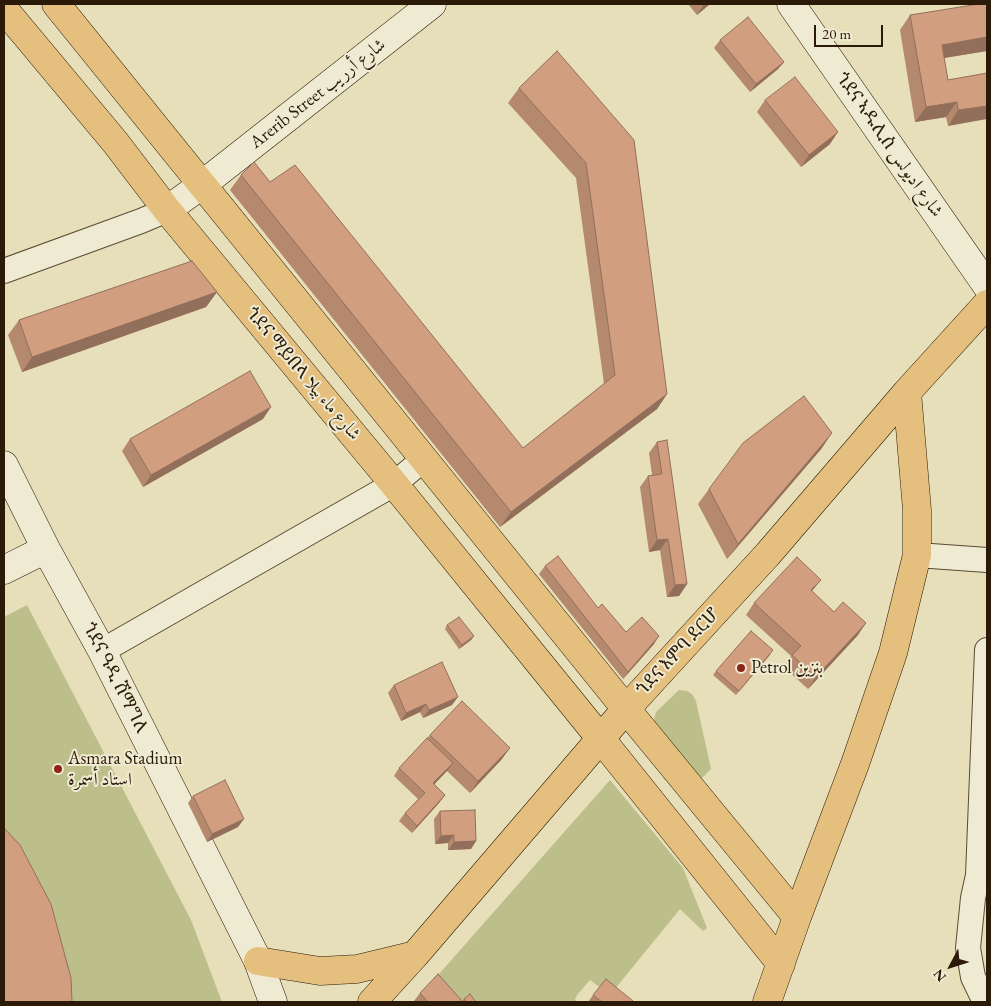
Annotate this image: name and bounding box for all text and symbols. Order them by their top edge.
scale bar [816,15,885,47]
text: 20 m [822,24,851,43]
street label: Arerib Street شارع أرريب [246,34,390,154]
street label: ጎደና ኣዱሊስ شارع اديولس [831,68,947,222]
street label: ጎደና ማይበላ شارع ماء بيلا [241,303,365,445]
street label: ጎደና እምባ ደርሆ [632,604,724,700]
street label: ጎደና ዓዲ ሽማግለ [78,619,152,737]
place label: Petrol بنزين [751,657,823,679]
marker: Petrol بنزين [735,662,747,674]
place label: Asmara Stadium استاد أسمرة [68,748,182,791]
marker: Asmara Stadium استاد أسمرة [52,763,64,775]
north arrow [926,941,976,991]
text: N [929,966,950,986]

